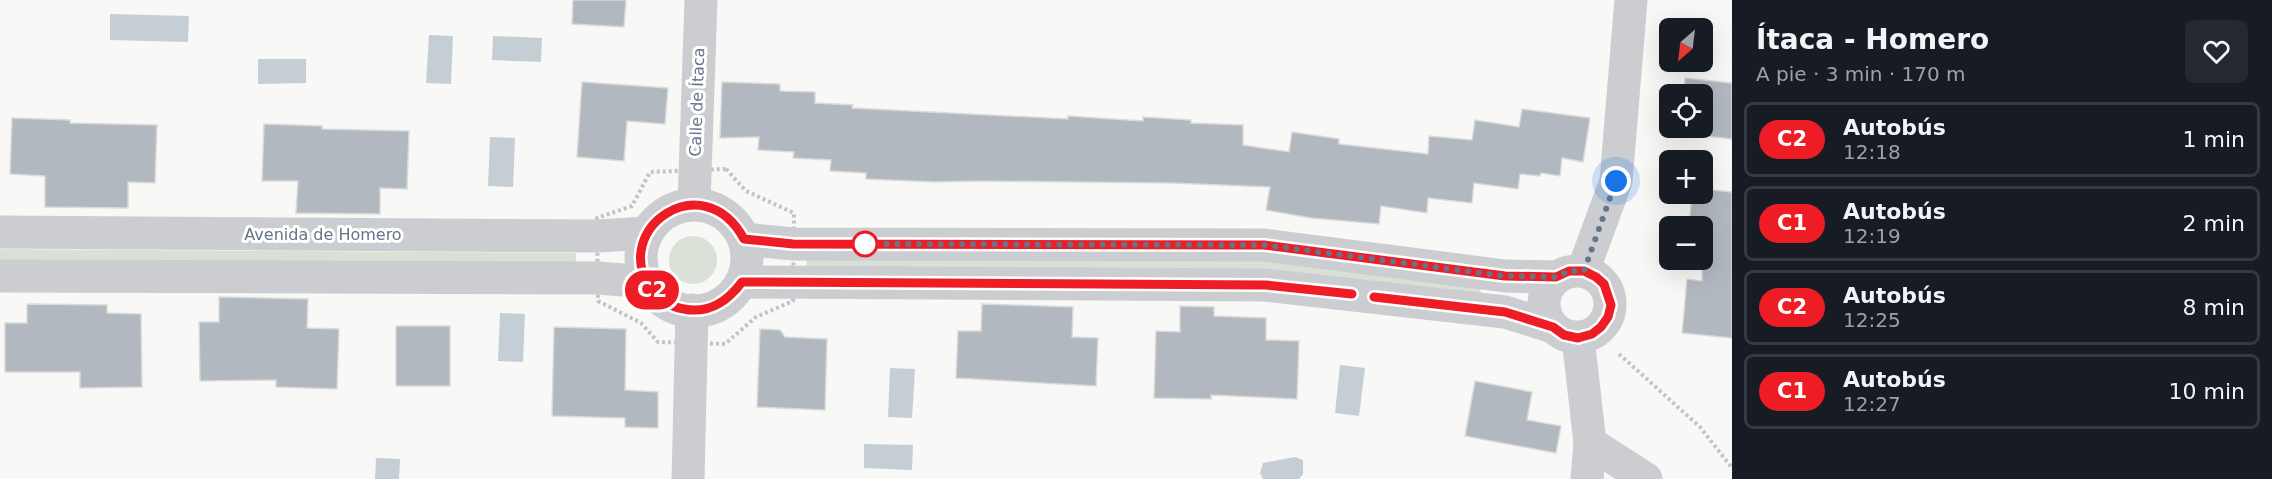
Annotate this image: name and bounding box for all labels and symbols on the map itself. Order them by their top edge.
north arrow [1659,18,1713,72]
street label: Calle de Ítaca [686,47,708,157]
your location [1601,166,1631,196]
street label: Avenida de Homero [244,225,402,244]
unlabelled marker [852,231,878,257]
line badge: C2 [625,270,679,310]

